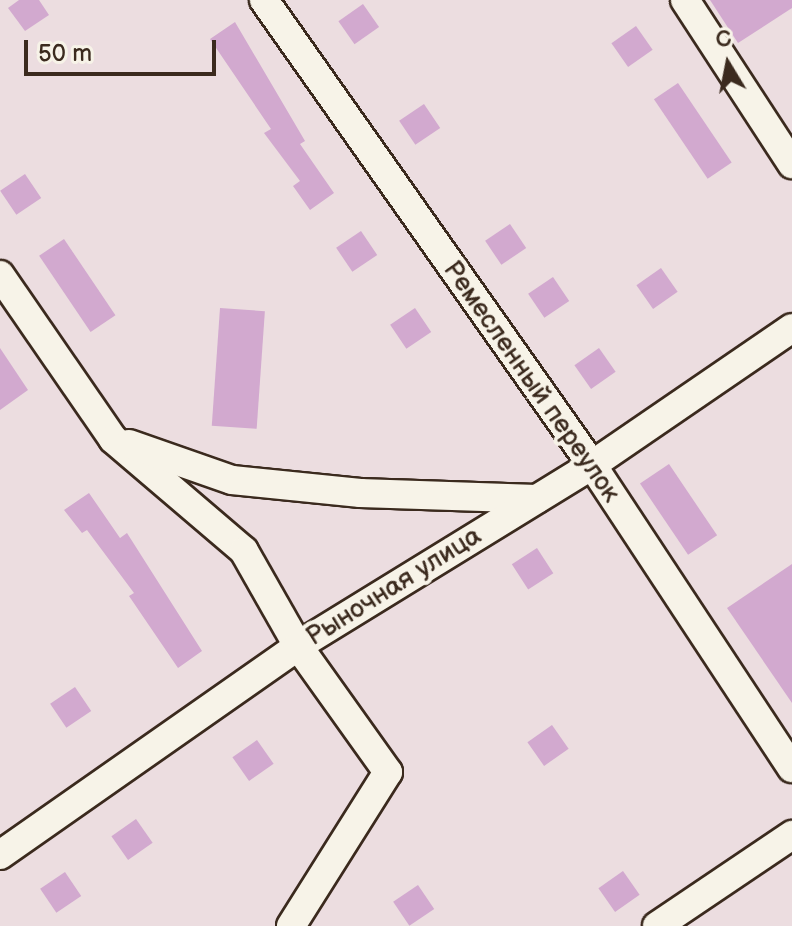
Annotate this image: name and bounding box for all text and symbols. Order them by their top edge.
scale bar [28,24,220,74]
north arrow [688,24,768,104]
text: С [714,25,734,54]
text: 50 m [38,39,92,68]
street label: Ремесленный переулок [436,255,626,509]
street label: Рыночная улица [301,521,487,653]

